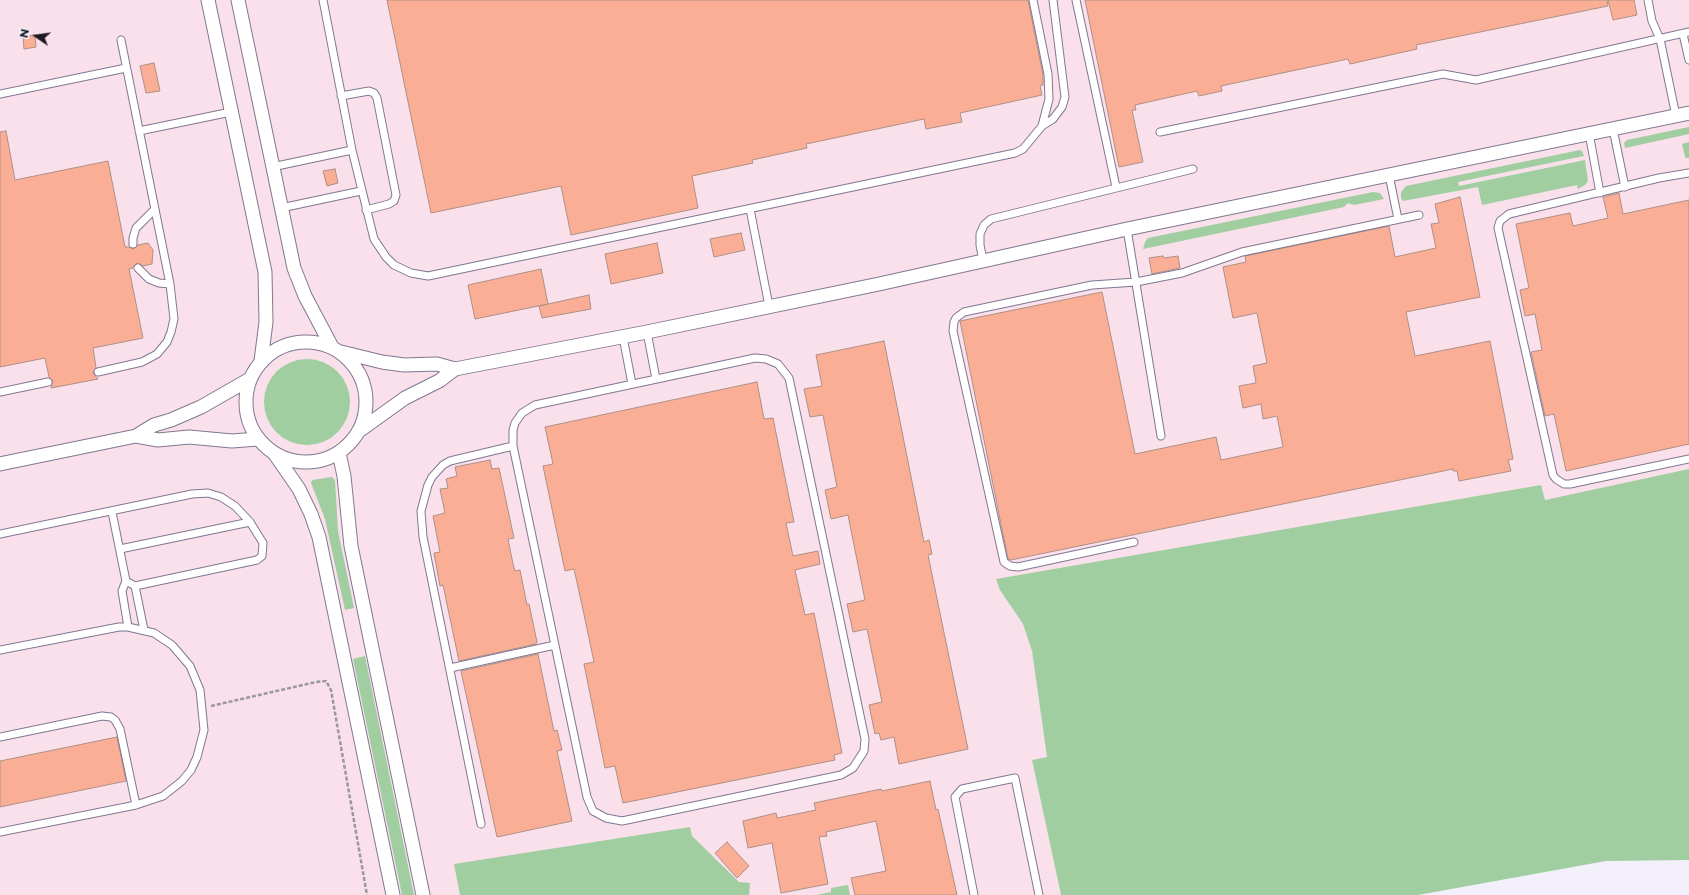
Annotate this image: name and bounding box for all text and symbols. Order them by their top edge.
north arrow [16,16,56,56]
text: N [16,27,32,39]

